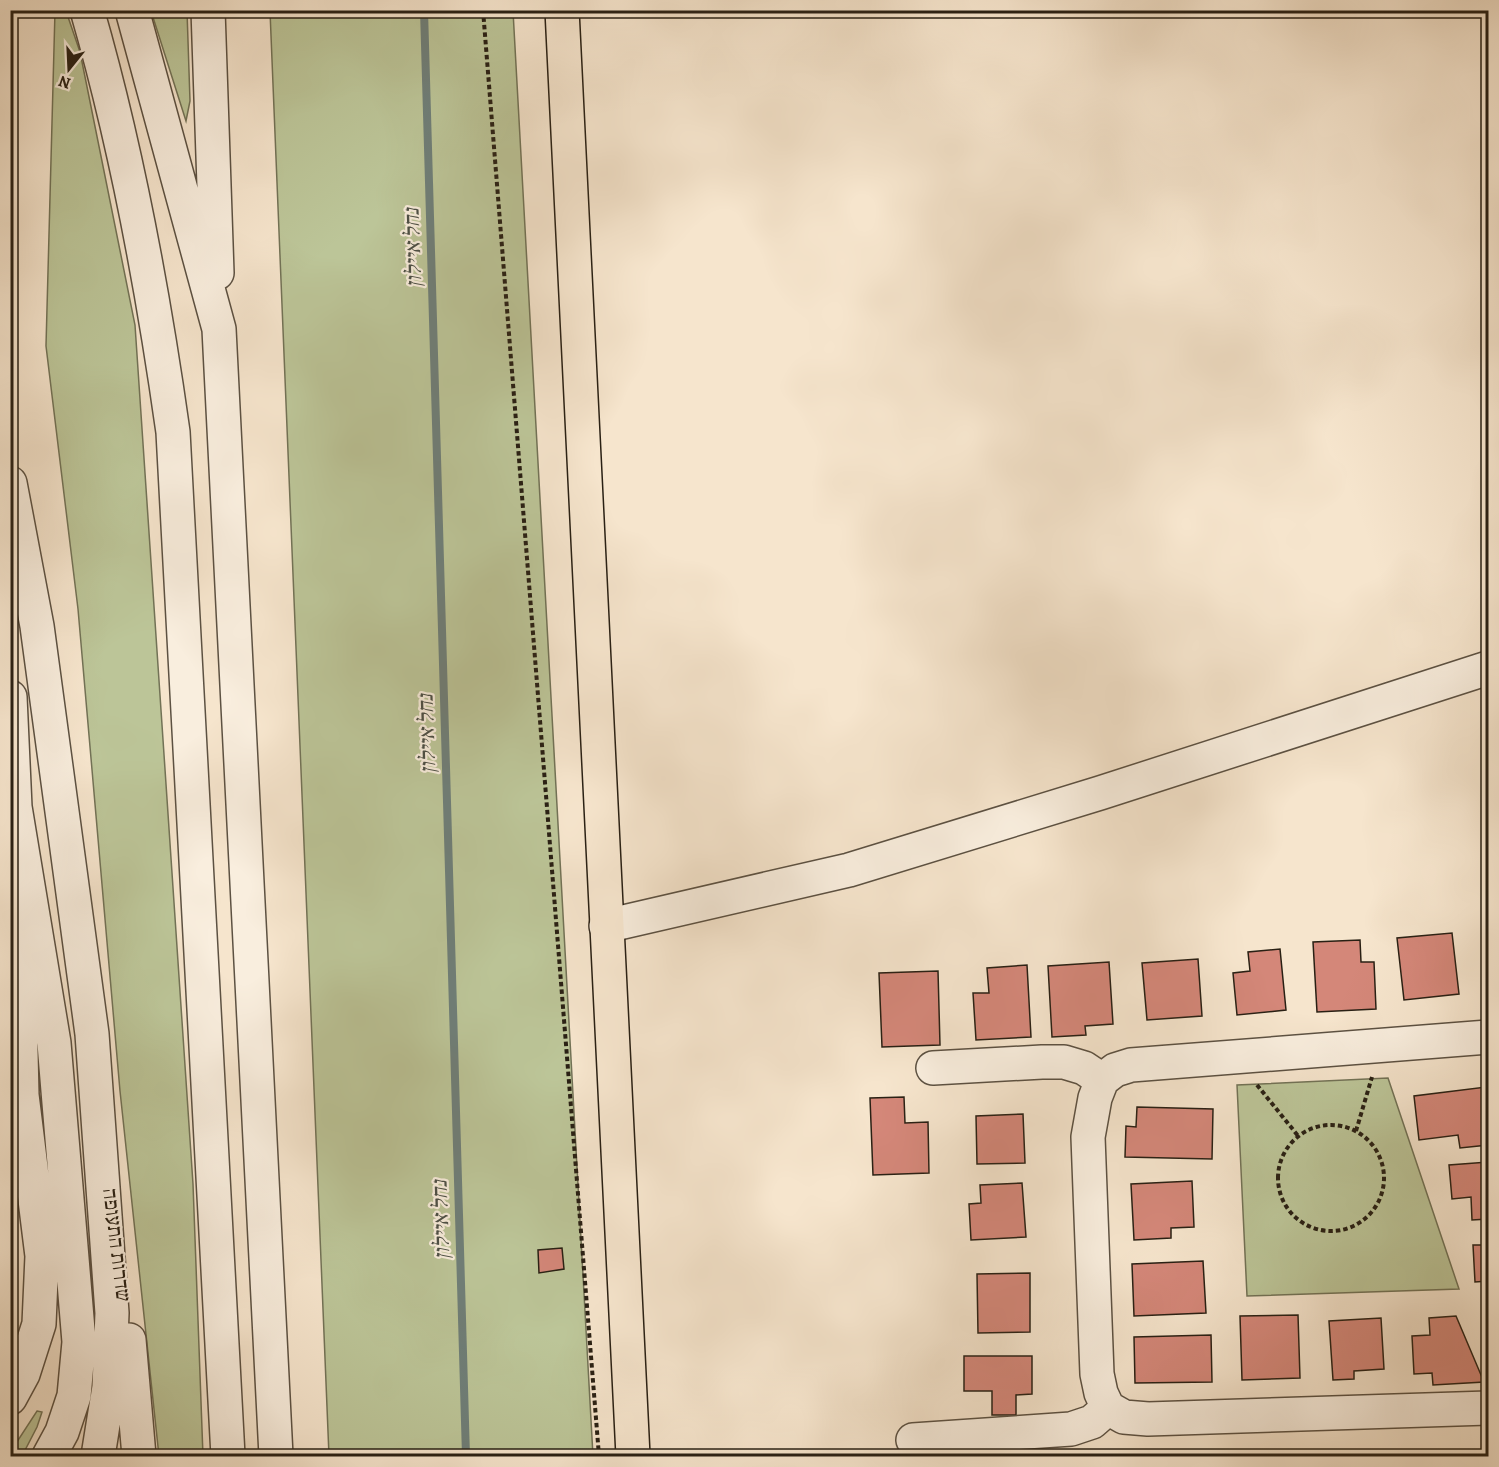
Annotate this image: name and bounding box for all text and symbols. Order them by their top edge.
north arrow [39,39,99,99]
text: N [55,70,74,95]
water label: נחל איילון [397,206,429,288]
water label: נחל איילון [411,692,443,774]
water label: נחל איילון [425,1178,457,1260]
street label: שדרות התעופה [96,1187,138,1304]

